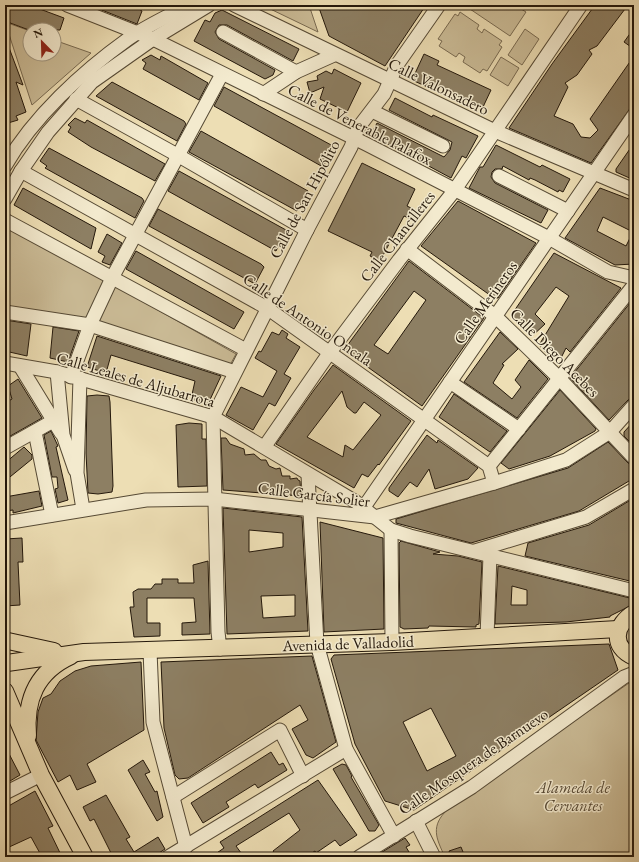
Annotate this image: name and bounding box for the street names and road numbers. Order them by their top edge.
street label: Calle Valonsadero [385,53,493,120]
street label: Calle de Venerable Palafox [284,79,436,170]
street label: Calle de San Hipólito [264,136,345,262]
street label: Calle Chancilleres [355,186,440,286]
street label: Calle Merineros [449,256,522,348]
street label: Calle de Antonio Oncala [239,268,377,371]
street label: Calle Diego Acebes [505,303,604,402]
street label: Calle Leales de Aljubarrota [54,347,218,412]
street label: Calle García Solier [257,477,372,512]
street label: Avenida de Valladolid [281,631,415,656]
street label: Calle Mosquera de Barnuevo [394,703,552,819]

